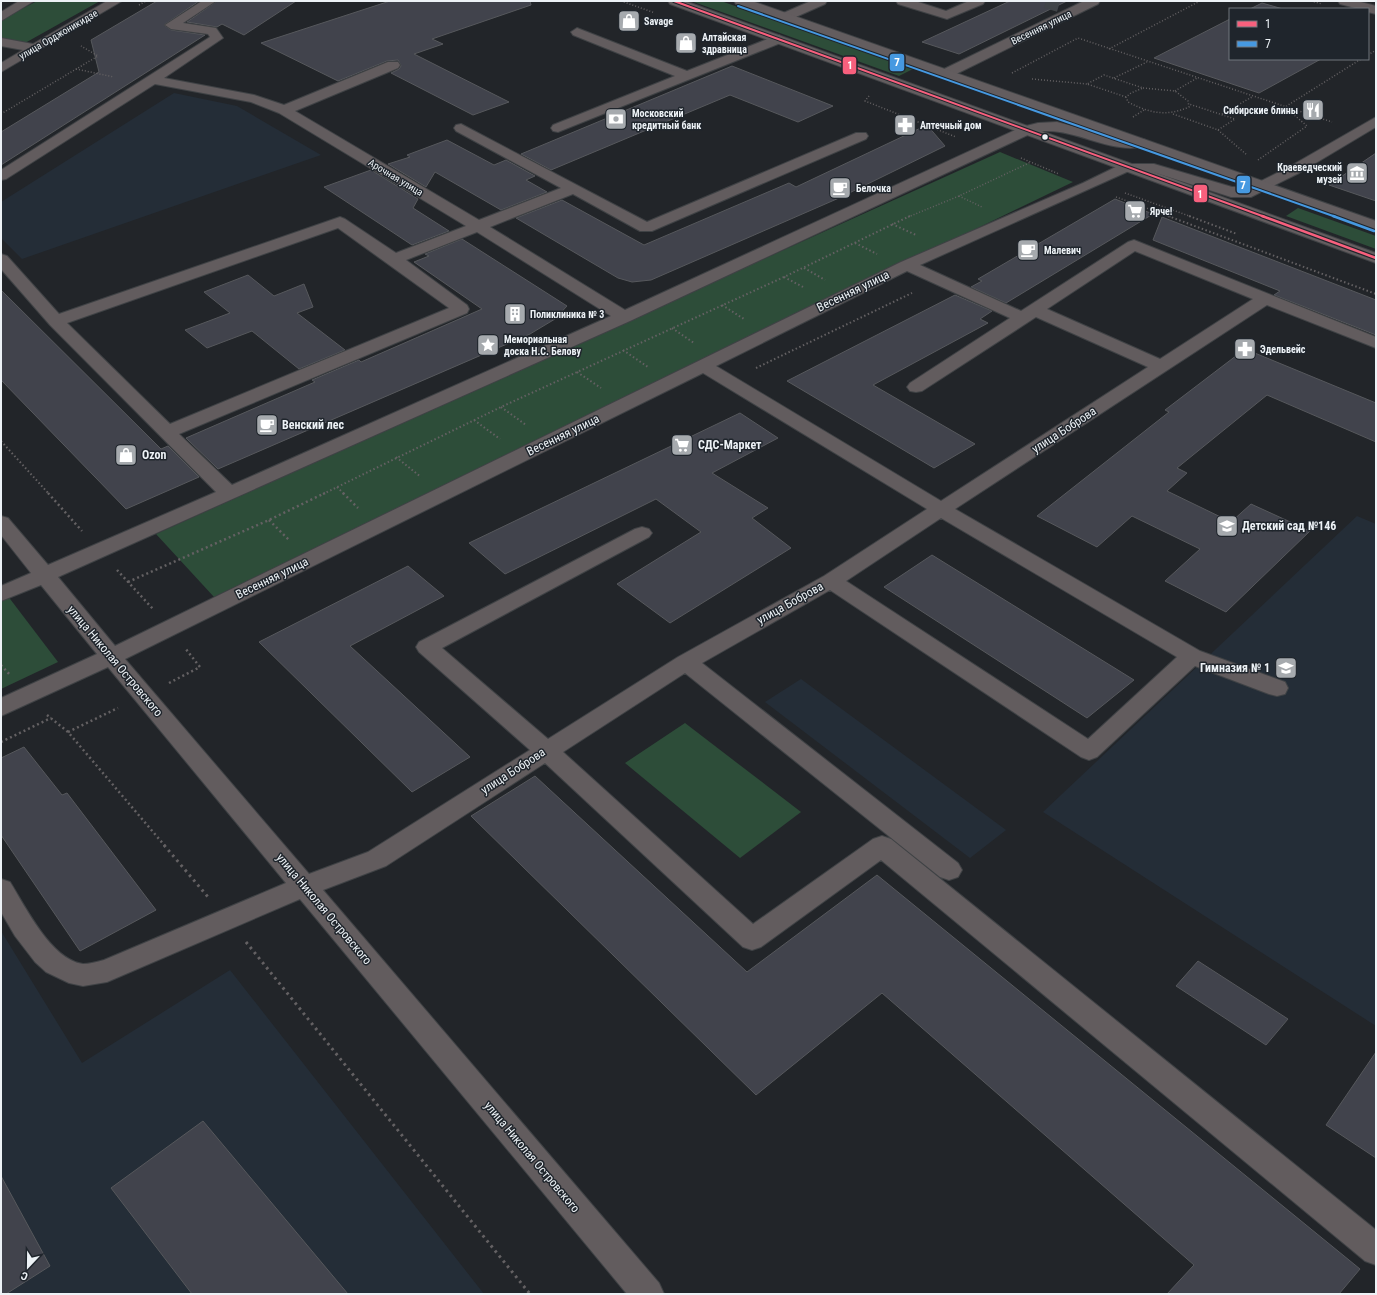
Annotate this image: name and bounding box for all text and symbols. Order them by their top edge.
street label: улица Орджоникидзе [17,7,100,61]
shop icon: Savage [616,8,642,34]
street label: Весенняя улица [1009,8,1073,47]
legend [1229,8,1369,60]
place label: Savage [644,16,673,27]
text: 1 [1265,17,1271,31]
shop icon: Алтайская здравница [673,30,699,56]
place label: Алтайская здравница [702,32,747,55]
text: 7 [1265,37,1271,51]
line badge: 7 [889,53,905,72]
line badge: 1 [842,56,857,75]
text: 7 [894,56,900,69]
text: 1 [847,59,853,72]
restaurant icon: Сибирские блины [1300,97,1326,123]
place label: Сибирские блины [1223,105,1298,116]
bank icon: Московский кредитный банк [603,106,629,132]
place label: Московский кредитный банк [632,108,701,131]
pharmacy icon: Аптечный дом [892,112,918,138]
place label: Аптечный дом [920,120,982,131]
unlabelled marker [1040,132,1050,142]
street label: Арочная улица [366,157,425,198]
museum icon: Краеведческий музей [1344,160,1370,186]
place label: Краеведческий музей [1277,162,1342,185]
cafe icon: Белочка [827,175,853,201]
line badge: 7 [1236,175,1251,194]
text: 7 [1240,179,1246,192]
place label: Белочка [856,183,891,194]
line badge: 1 [1193,184,1208,203]
text: 1 [1197,188,1203,201]
supermarket icon: Ярче! [1122,198,1148,224]
place label: Ярче! [1149,206,1173,217]
cafe icon: Малевич [1015,237,1041,263]
place label: Малевич [1044,245,1081,256]
street label: Весенняя улица [814,267,892,315]
building icon: Поликлиника № 3 [502,301,528,327]
place label: Поликлиника № 3 [530,309,604,320]
place icon: Мемориальная доска Н.С. Белову [475,332,501,358]
place label: Мемориальная доска Н.С. Белову [504,334,581,357]
pharmacy icon: Эдельвейс [1232,336,1258,362]
place label: Эдельвейс [1260,344,1306,355]
street label: улица Боброва [1029,404,1099,456]
street label: Весенняя улица [524,411,602,459]
cafe icon: Венский лес [254,412,280,438]
place label: Венский лес [282,418,345,432]
supermarket icon: СДС-Маркет [669,432,695,458]
place label: СДС-Маркет [698,438,762,452]
shop icon: Ozon [113,442,139,468]
place label: Ozon [142,448,167,462]
school or university icon: Детский сад №146 [1214,513,1240,539]
place label: Детский сад №146 [1242,519,1336,533]
street label: Весенняя улица [233,554,311,602]
street label: улица Боброва [754,579,826,627]
street label: улица Николая Островского [64,603,166,719]
school or university icon: Гимназия № 1 [1273,655,1299,681]
place label: Гимназия № 1 [1200,661,1270,675]
street label: улица Боброва [478,745,548,797]
street label: улица Николая Островского [273,851,375,967]
street label: улица Николая Островского [481,1099,583,1215]
north arrow [8,1247,48,1287]
text: С [19,1269,30,1283]

